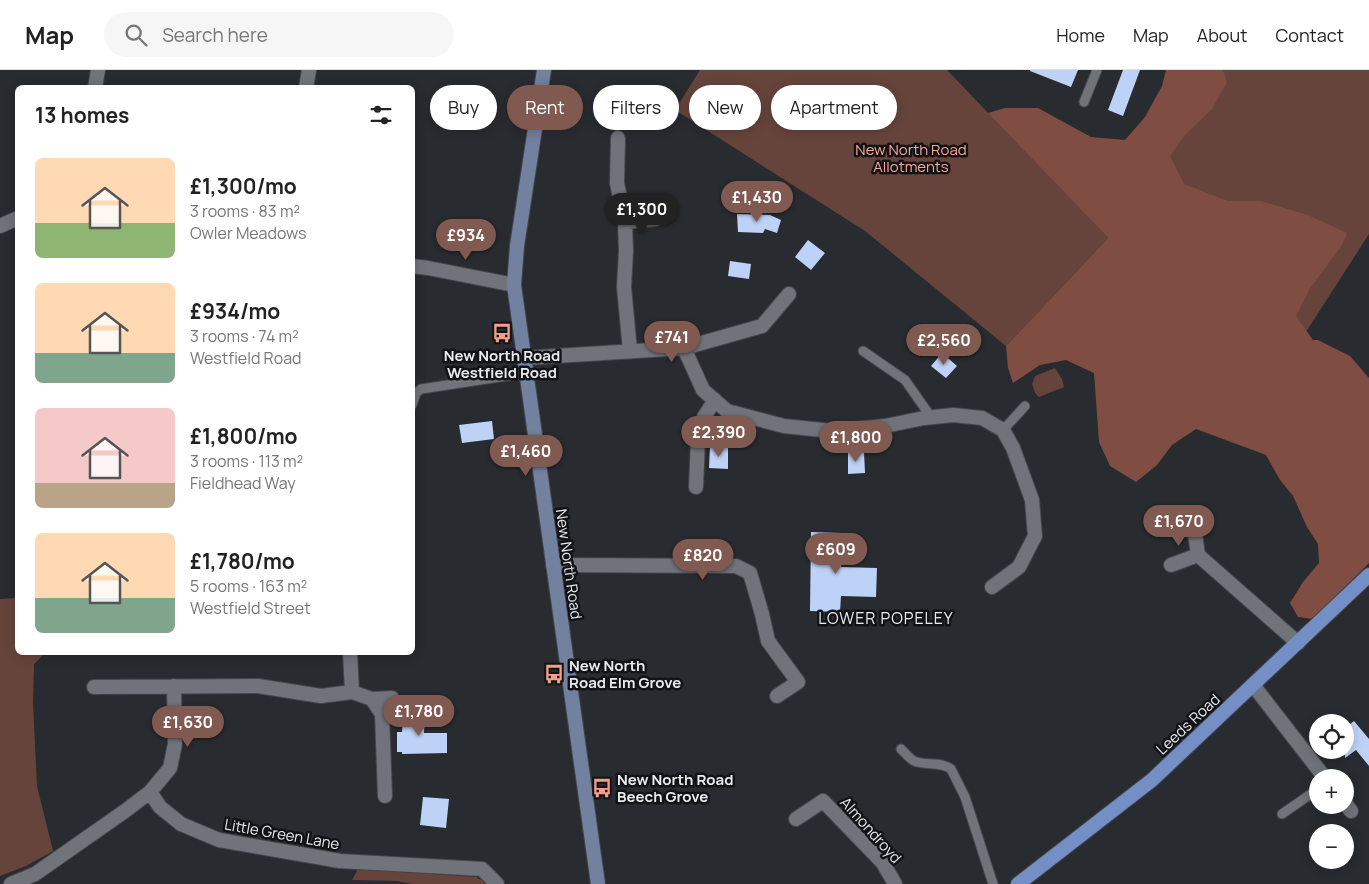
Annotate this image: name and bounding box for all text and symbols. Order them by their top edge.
search box [104,12,454,57]
text: Map [25,18,74,51]
icon: search [122,21,150,49]
text: Search here [162,22,268,48]
text: Home [1056,23,1105,47]
text: Map [1133,23,1169,47]
text: About [1197,23,1247,47]
text: Contact [1275,23,1344,47]
chip: Buy [430,85,497,130]
chip: Rent [507,85,583,130]
chip: Filters [593,85,679,130]
chip: New [689,85,761,130]
chip: Apartment [771,85,897,130]
text: 13 homes [35,101,129,129]
icon: filters [367,101,395,129]
park label: New North Road Allotments [855,139,967,177]
text: £1,300/mo [190,172,297,200]
icon: home [75,178,135,238]
pin: £1,430 [716,180,798,223]
text: £1,430 [732,186,782,208]
pin: £1,300 [601,192,683,235]
text: £1,300 [617,198,667,220]
text: 3 rooms · 83 m² [190,200,300,222]
pin: £934 [436,218,496,261]
text: Owler Meadows [190,222,306,244]
text: £934 [447,224,485,246]
text: £934/mo [190,297,280,325]
icon: home [75,303,135,363]
pin: £741 [642,320,702,363]
bus stop icon: New North Road Westfield Road [491,322,513,344]
pin: £2,560 [903,324,985,366]
text: 3 rooms · 74 m² [190,325,299,347]
text: £741 [655,326,689,348]
text: £2,560 [917,329,971,351]
place label: New North Road Westfield Road [444,345,560,383]
text: Westfield Road [190,347,302,369]
pin: £2,390 [678,416,760,458]
pin: £1,800 [815,420,897,463]
text: £2,390 [692,421,746,443]
text: £1,800/mo [190,422,297,450]
text: £1,800 [830,426,882,448]
icon: home [75,428,135,488]
pin: £1,460 [485,434,567,477]
text: £1,460 [501,440,551,462]
text: 3 rooms · 113 m² [190,450,303,472]
text: Fieldhead Way [190,472,296,494]
pin: £1,670 [1138,504,1220,547]
street label: New North Road [551,507,587,621]
text: £1,670 [1154,510,1204,532]
pin: £609 [806,532,866,575]
pin: £820 [673,538,733,581]
text: £609 [816,538,856,560]
text: £820 [684,544,723,566]
text: £1,780/mo [190,547,295,575]
icon: home [75,553,135,613]
text: 5 rooms · 163 m² [190,575,307,597]
text: Westfield Street [190,597,311,619]
district label: LOWER POPELEY [818,607,954,629]
place label: New North Road Elm Grove [569,655,681,693]
bus stop icon: New North Road Elm Grove [543,663,565,685]
street label: Leeds Road [1151,689,1225,759]
pin: £1,780 [378,694,460,737]
text: £1,780 [394,700,444,722]
pin: £1,630 [147,706,229,748]
text: £1,630 [163,711,213,733]
map controls [1309,714,1354,869]
button: locate [1309,714,1354,759]
place label: New North Road Beech Grove [617,769,734,807]
button: + [1309,769,1354,814]
bus stop icon: New North Road Beech Grove [591,777,613,799]
street label: Almondroyd [836,792,906,868]
street label: Little Green Lane [223,814,341,854]
button: − [1309,824,1354,869]

